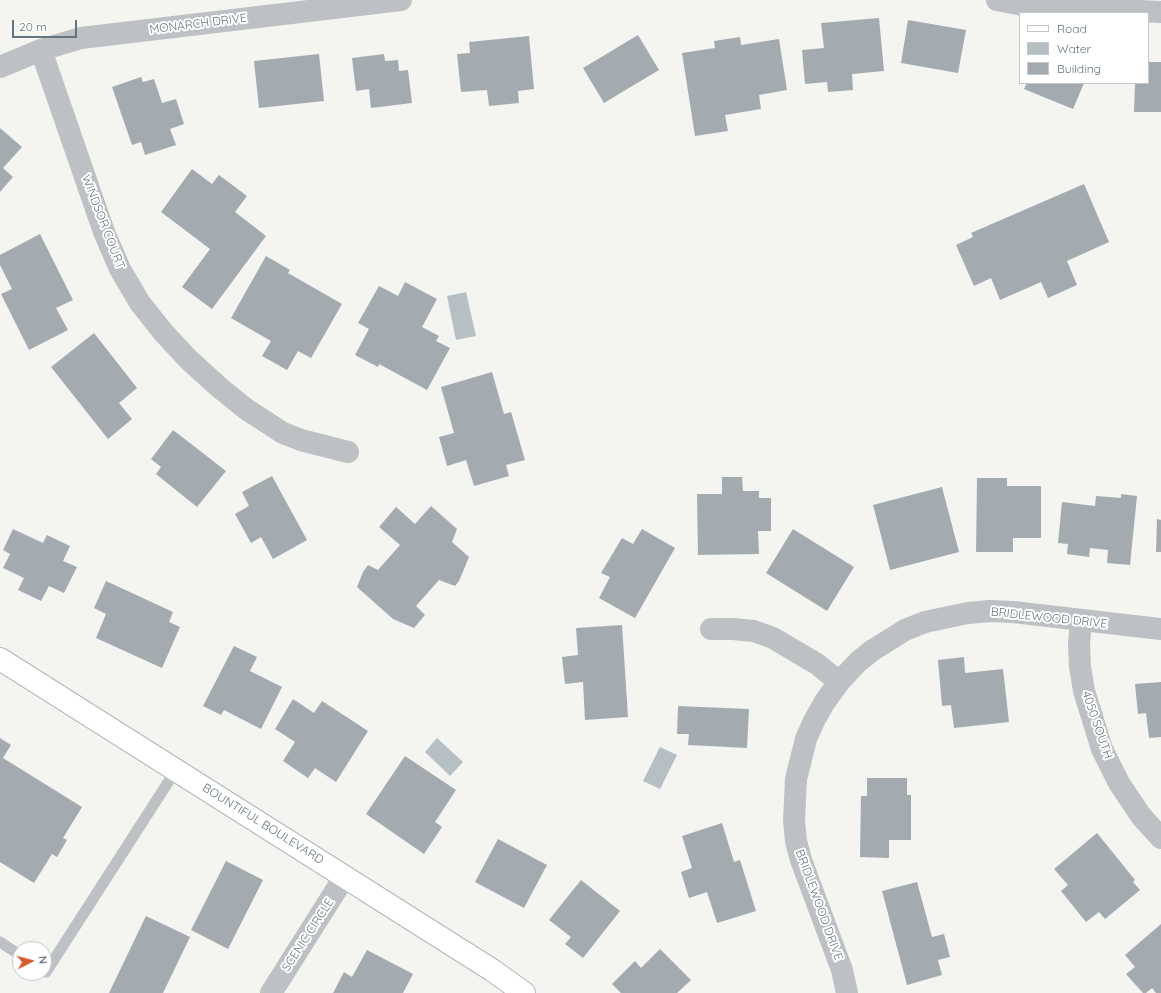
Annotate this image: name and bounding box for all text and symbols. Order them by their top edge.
street label: MONARCH DRIVE [149,11,247,37]
scale bar [14,12,79,38]
legend [1019,12,1149,84]
text: 20 m [19,19,47,34]
text: Road [1057,21,1087,36]
text: Water [1057,41,1091,56]
text: Building [1057,61,1101,76]
street label: WINDSOR COURT [78,173,128,271]
street label: BRIDLEWOOD DRIVE [990,605,1108,631]
street label: 4050 SOUTH [1079,689,1115,761]
street label: BOUNTIFUL BOULEVARD [200,781,326,867]
street label: BRIDLEWOOD DRIVE [792,848,846,962]
street label: SCENIC CIRCLE [279,896,337,974]
north arrow [12,941,52,981]
text: N [36,955,50,965]

